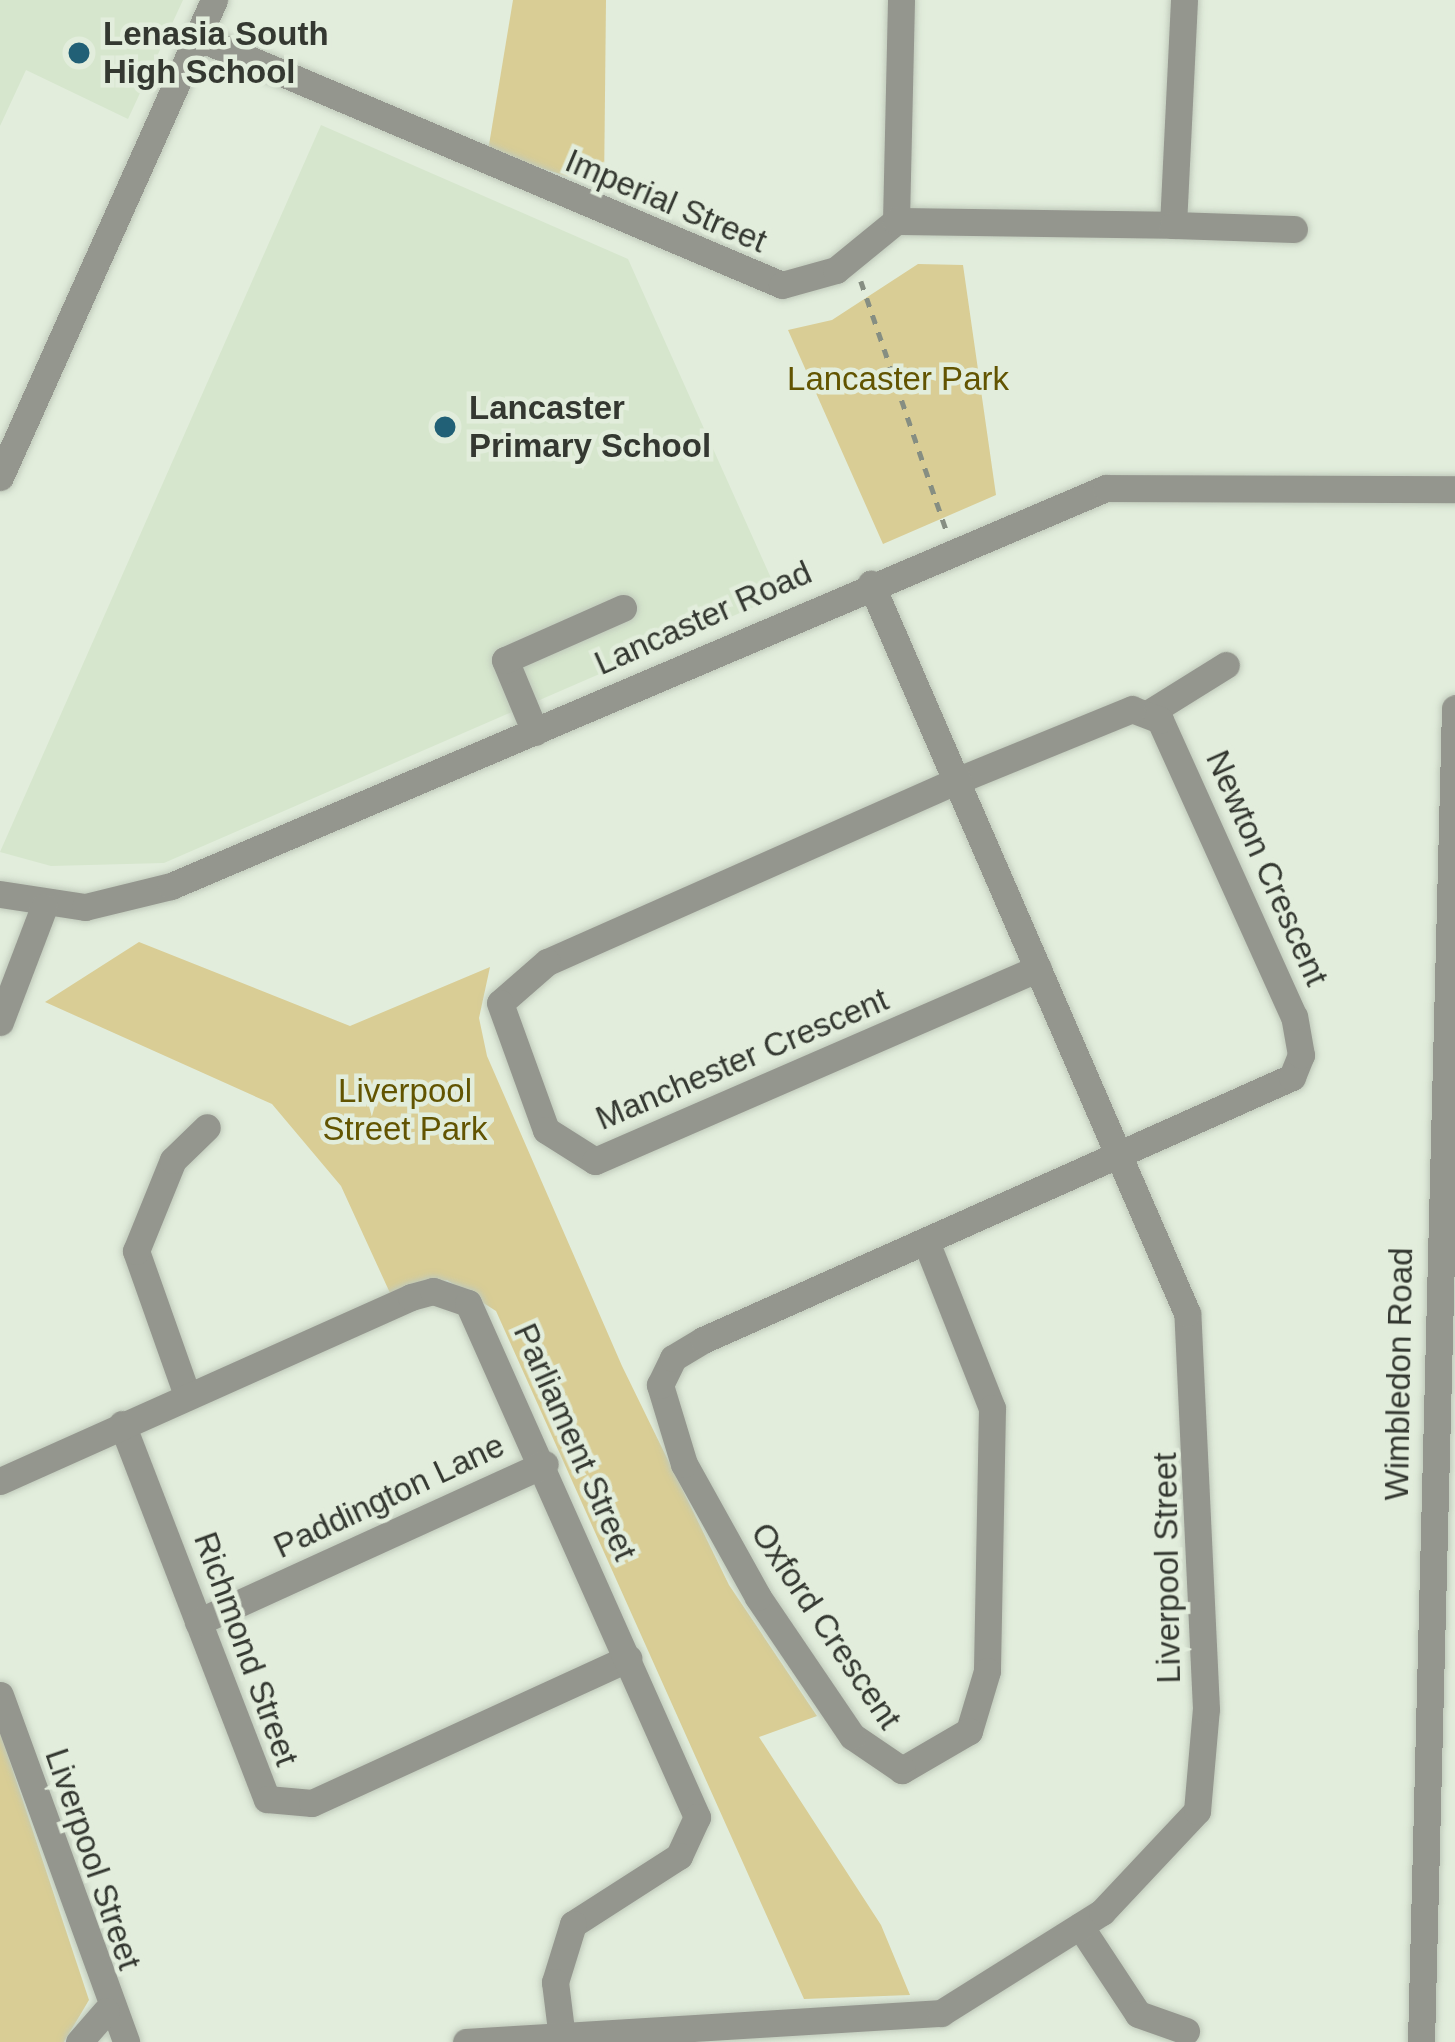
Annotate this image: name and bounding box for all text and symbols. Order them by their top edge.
place label: Lenasia South High School [103,14,329,92]
marker: Lenasia South High School [66,40,92,66]
street label: Imperial Street [560,141,772,261]
park label: Lancaster Park [787,359,1009,399]
place label: Lancaster Primary School [469,388,711,466]
marker: Lancaster Primary School [432,414,458,440]
street label: Lancaster Road [589,553,817,683]
street label: Newton Crescent [1197,744,1337,992]
street label: Manchester Crescent [590,980,894,1138]
park label: Liverpool Street Park [322,1071,488,1149]
street label: Wimbledon Road [1377,1247,1421,1501]
street label: Parliament Street [505,1317,645,1567]
street label: Paddington Lane [268,1425,510,1567]
street label: Liverpool Street [1145,1452,1189,1684]
street label: Oxford Crescent [742,1515,910,1737]
street label: Richmond Street [185,1527,307,1771]
street label: Liverpool Street [37,1743,149,1975]

